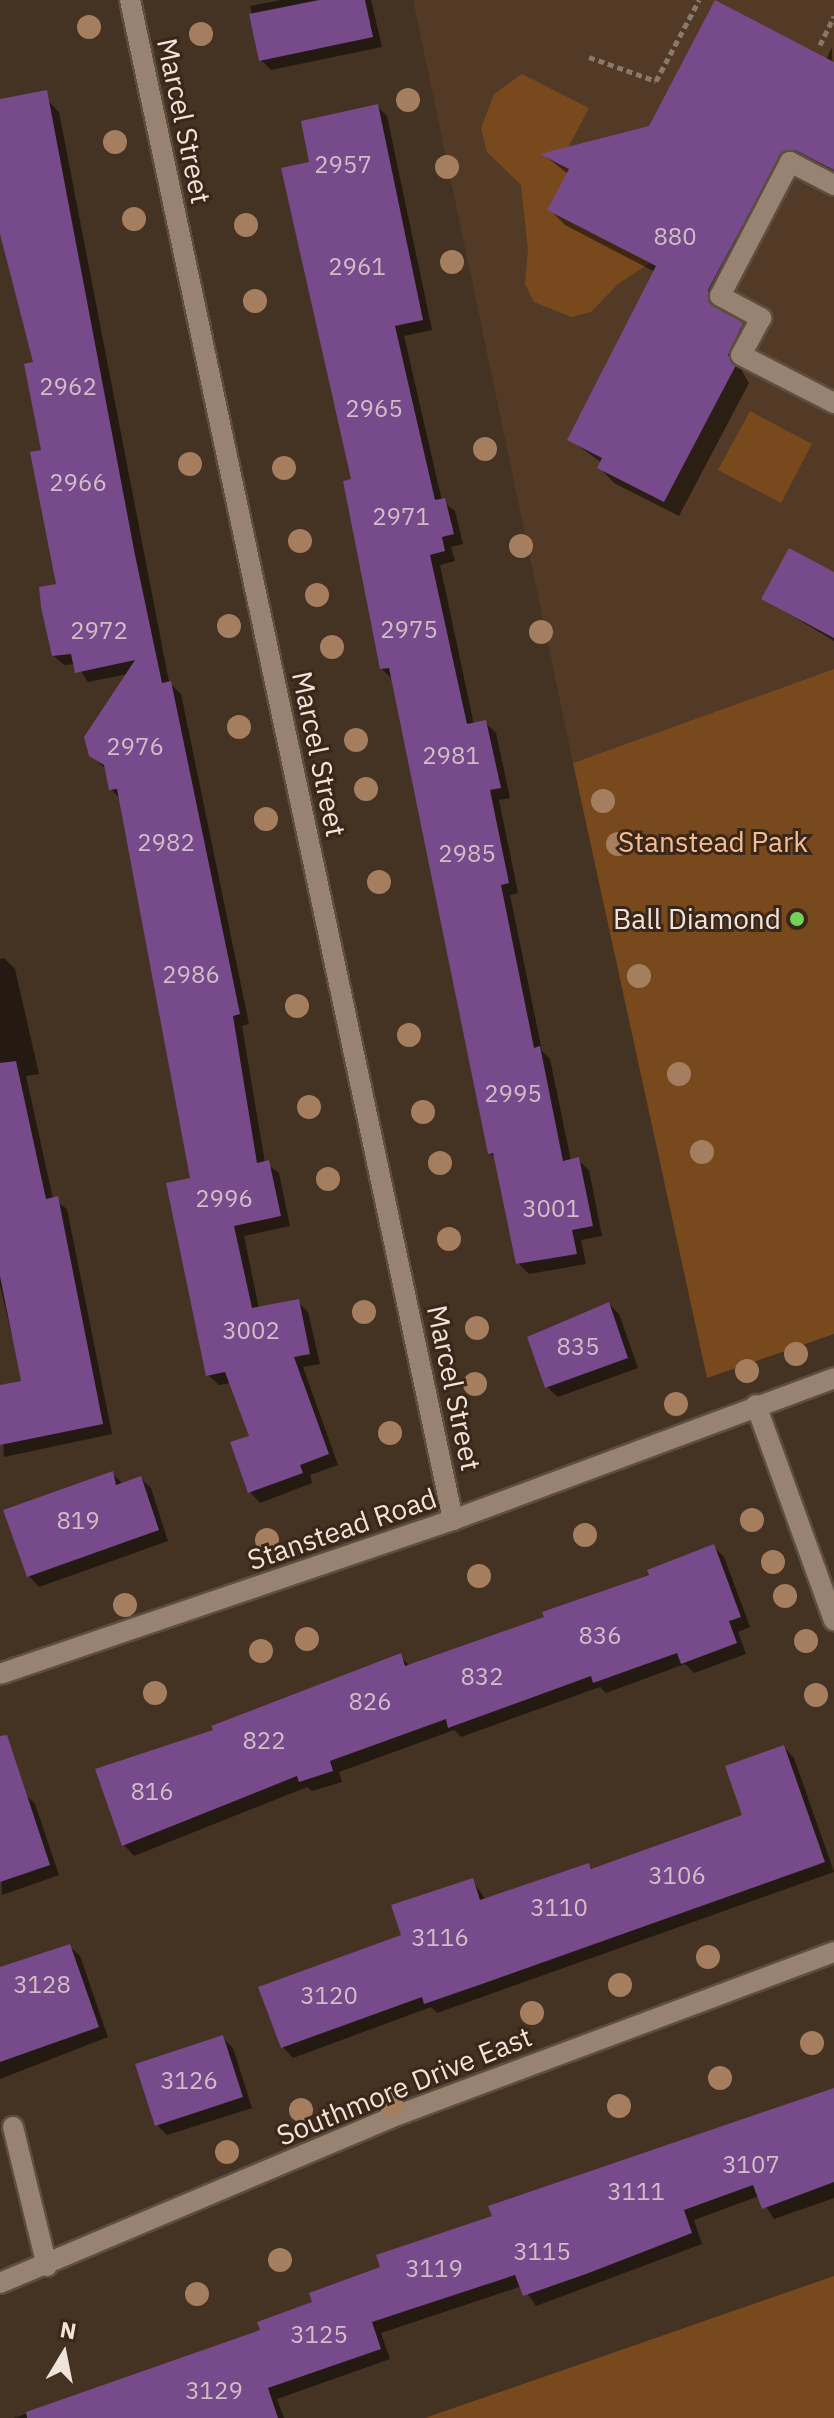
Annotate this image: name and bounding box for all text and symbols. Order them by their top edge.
street label: Marcel Street [150,35,218,207]
house number: 2957 [314,151,372,179]
house number: 880 [653,223,697,251]
house number: 2961 [328,253,386,281]
house number: 2962 [39,373,97,401]
house number: 2965 [345,395,403,423]
house number: 2966 [49,469,107,497]
house number: 2971 [372,503,430,531]
house number: 2975 [380,616,438,644]
house number: 2972 [70,617,128,645]
street label: Marcel Street [285,668,353,840]
house number: 2976 [106,733,164,761]
house number: 2981 [422,742,480,770]
park label: Stanstead Park [618,825,808,859]
house number: 2982 [137,829,195,857]
house number: 2985 [438,840,496,868]
place label: Ball Diamond [613,902,781,936]
marker: Ball Diamond [788,910,806,928]
house number: 2986 [162,961,220,989]
house number: 2995 [484,1080,542,1108]
house number: 2996 [195,1185,253,1213]
house number: 3001 [522,1195,580,1223]
street label: Marcel Street [420,1302,488,1474]
house number: 3002 [222,1317,280,1345]
house number: 835 [556,1333,600,1361]
street label: Stanstead Road [243,1481,441,1577]
house number: 819 [56,1507,100,1535]
house number: 836 [578,1622,622,1650]
house number: 832 [460,1663,504,1691]
house number: 826 [348,1688,392,1716]
house number: 822 [242,1727,286,1755]
house number: 816 [130,1778,174,1806]
house number: 3106 [648,1862,706,1890]
house number: 3110 [530,1894,588,1922]
house number: 3116 [411,1924,469,1952]
house number: 3128 [13,1971,71,1999]
house number: 3120 [300,1982,358,2010]
street label: Southmore Drive East [272,2019,536,2153]
house number: 3126 [160,2067,218,2095]
house number: 3107 [722,2151,780,2179]
house number: 3111 [607,2178,665,2206]
house number: 3115 [513,2238,571,2266]
house number: 3119 [405,2255,463,2283]
north arrow [24,2314,104,2394]
text: N [58,2314,79,2346]
house number: 3125 [290,2321,348,2349]
house number: 3129 [185,2377,243,2405]

